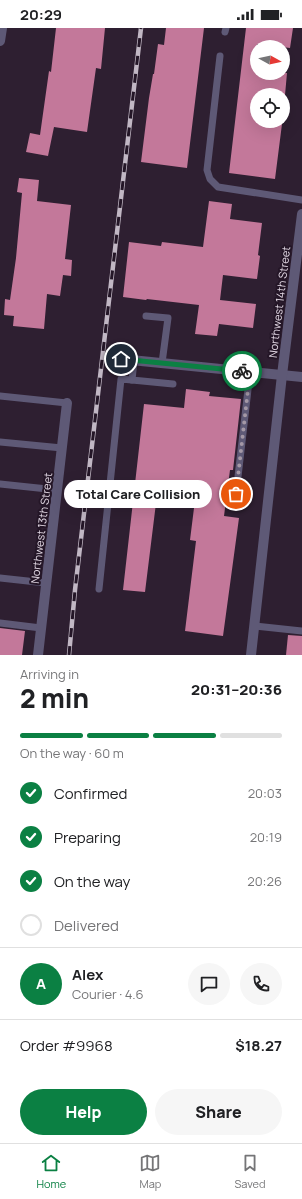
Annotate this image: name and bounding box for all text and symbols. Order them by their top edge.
text: 20:29 [20,4,62,25]
north arrow [250,40,290,80]
map controls [250,40,290,128]
button: locate [250,88,290,128]
street label: Northwest 14th Street [265,245,293,359]
pin [104,342,138,376]
icon: home [110,348,132,370]
courier [222,351,262,391]
icon: bike [231,360,253,382]
street label: Northwest 13th Street [27,472,55,584]
pin [219,477,253,511]
callout: Total Care Collision [64,480,212,508]
icon: bag [225,483,247,505]
text: Total Care Collision [76,485,200,503]
text: Arriving in [20,665,79,683]
text: 20:31–20:36 [191,679,282,700]
text: 2 min [20,680,89,716]
text: On the way · 60 m [20,744,124,762]
icon: check [20,782,42,804]
text: Confirmed [54,783,127,804]
text: 20:03 [248,784,282,802]
icon: check [20,826,42,848]
text: Preparing [54,827,121,848]
text: 20:19 [250,828,282,846]
icon: check [20,870,42,892]
text: On the way [54,871,130,892]
text: 20:26 [247,872,282,890]
text: Delivered [54,915,119,936]
button: chat [188,963,230,1005]
button: phone [240,963,282,1005]
text: Alex [72,964,103,985]
text: A [36,973,46,994]
text: Courier · 4.6 [72,985,144,1003]
text: Order #9968 [20,1035,113,1056]
text: $18.27 [235,1035,282,1056]
button: Help [20,1089,147,1135]
button: Share [155,1089,282,1135]
tab: Home [37,1152,66,1191]
tab: Map [139,1152,161,1191]
tab: Saved [234,1152,265,1191]

